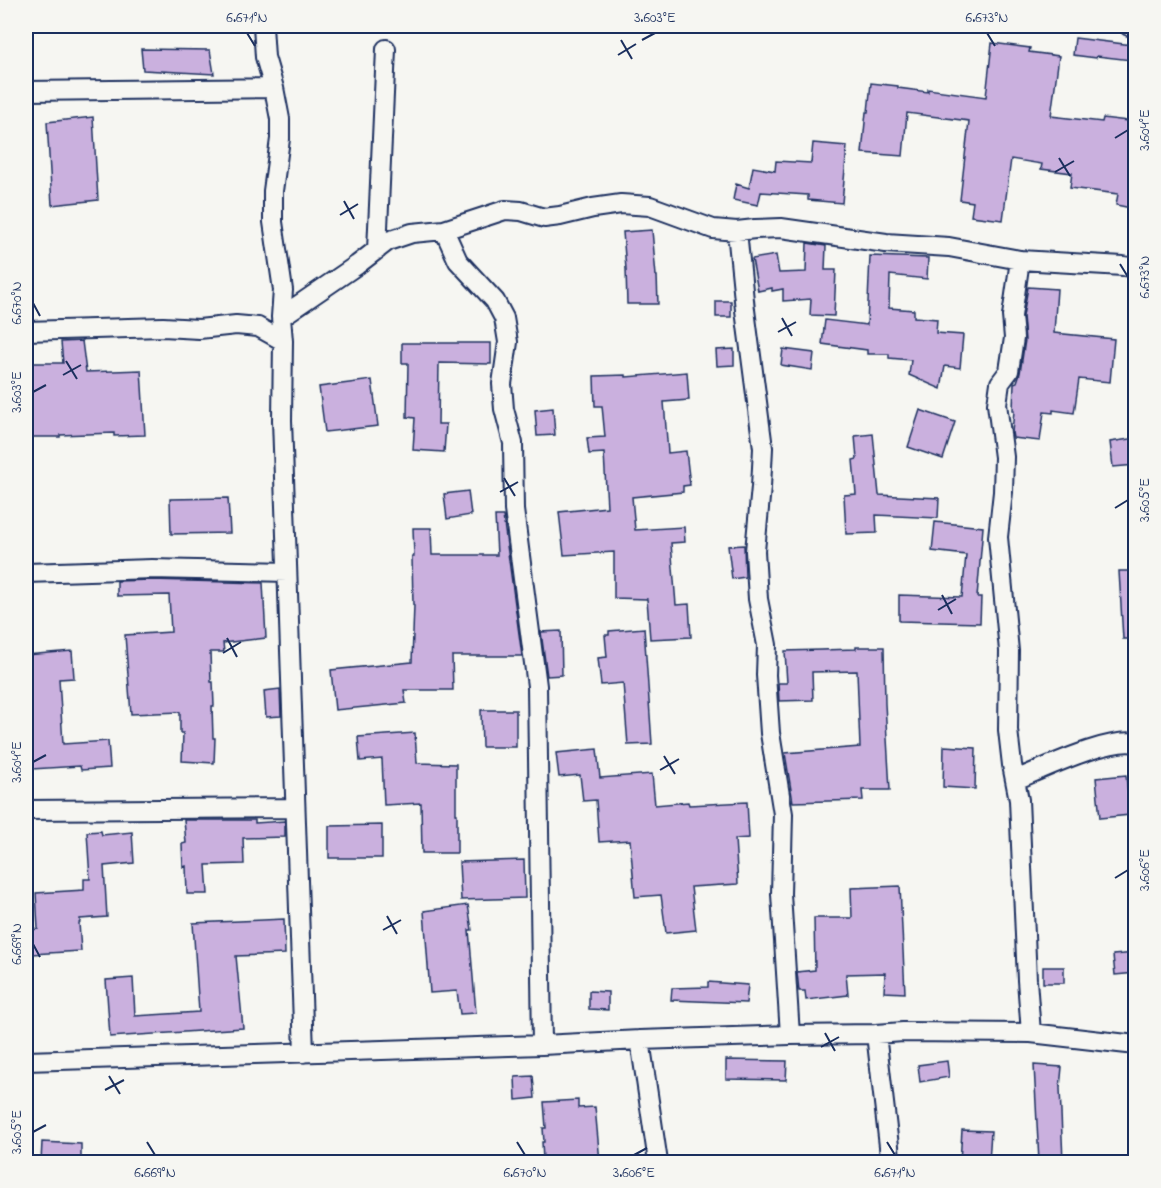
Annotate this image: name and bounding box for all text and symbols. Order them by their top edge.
text: 6.671°N [226,7,268,29]
text: 3.603°E [634,7,676,29]
text: 6.673°N [966,7,1008,29]
text: 3.604°E [1134,109,1156,151]
text: 6.673°N [1134,256,1156,298]
text: 6.670°N [6,281,28,325]
text: 3.603°E [6,371,28,413]
text: 3.605°E [1134,478,1156,522]
text: 3.604°E [6,741,28,783]
text: 3.606°E [1134,849,1156,891]
text: 6.669°N [6,923,28,965]
text: 3.605°E [6,1110,28,1154]
text: 6.669°N [134,1162,176,1184]
text: 6.670°N [503,1162,547,1184]
text: 3.606°E [613,1162,655,1184]
text: 6.671°N [874,1162,916,1184]

